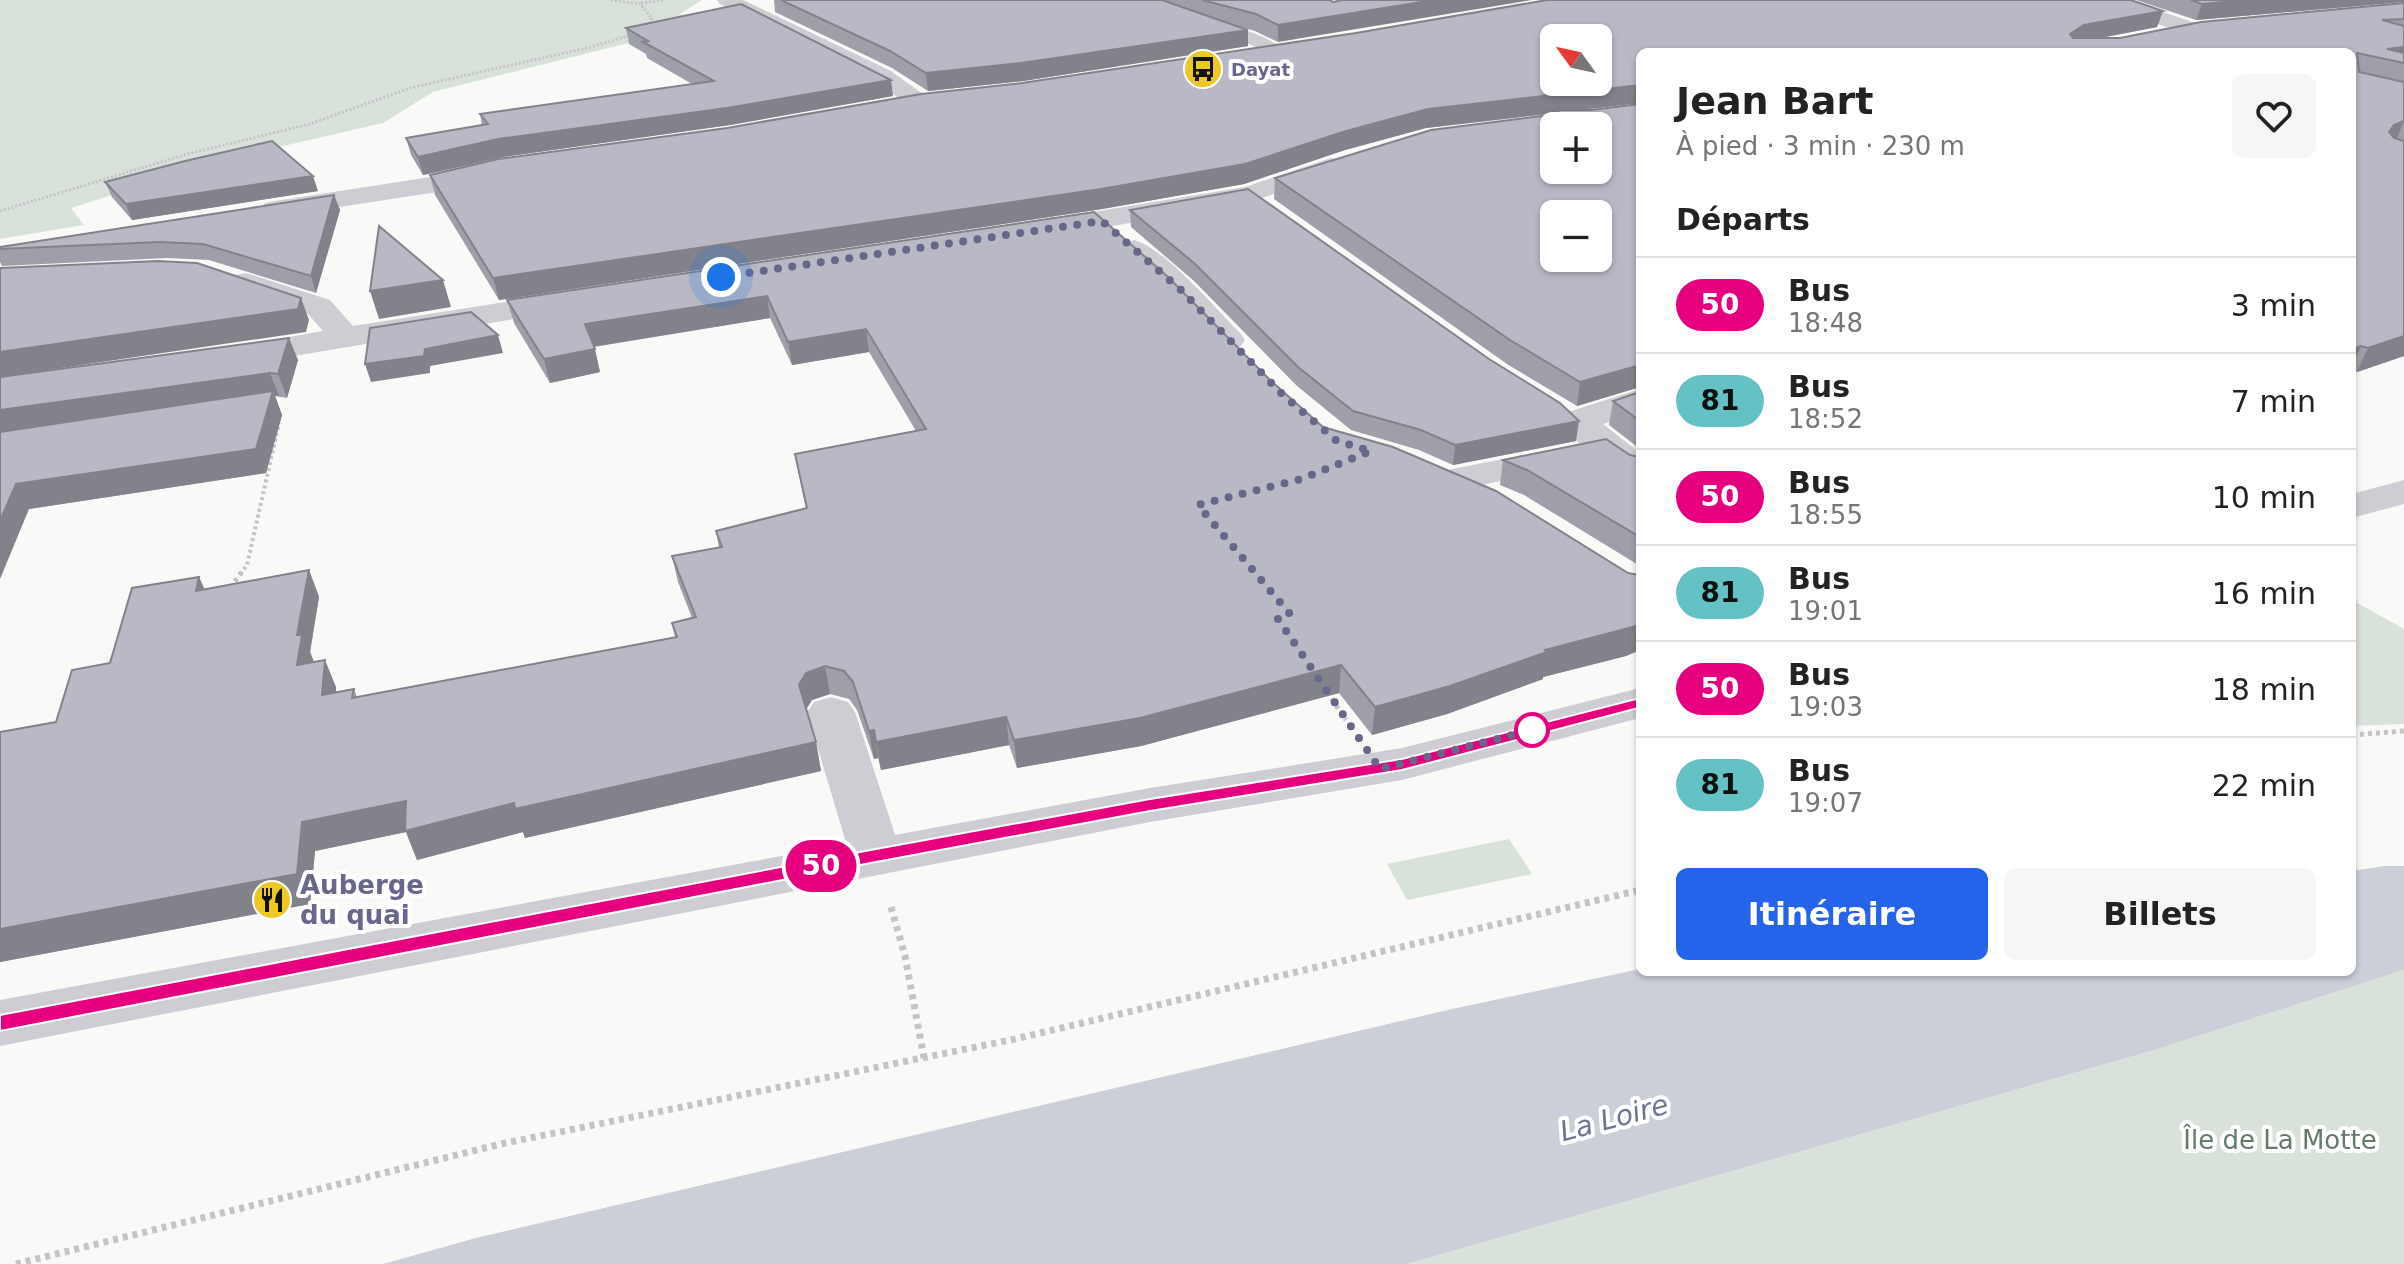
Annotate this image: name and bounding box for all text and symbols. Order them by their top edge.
north arrow [1540,24,1612,96]
map controls [1540,24,1612,272]
bus stop icon: Dayat [1182,48,1224,90]
place label: Dayat [1231,59,1290,80]
button: heart [2232,74,2316,158]
text: Jean Bart [1676,79,1873,123]
button: + [1540,112,1612,184]
text: À pied · 3 min · 230 m [1676,131,1965,161]
button: − [1540,200,1612,272]
text: Départs [1676,202,1810,237]
your location [701,257,741,297]
text: Bus [1788,273,1850,308]
text: 50 [1701,288,1739,321]
text: 3 min [2231,288,2316,323]
text: 18:48 [1788,308,1863,338]
text: Bus [1788,369,1850,404]
text: 81 [1701,384,1739,417]
text: 7 min [2231,384,2316,419]
text: 18:52 [1788,404,1863,434]
text: Bus [1788,465,1850,500]
text: 50 [1701,480,1739,513]
text: 10 min [2212,480,2316,515]
text: 18:55 [1788,500,1863,530]
text: Bus [1788,561,1850,596]
text: 81 [1701,576,1739,609]
text: 16 min [2212,576,2316,611]
text: 19:01 [1788,596,1863,626]
text: Bus [1788,657,1850,692]
text: 50 [1701,672,1739,705]
text: 18 min [2212,672,2316,707]
text: 19:03 [1788,692,1863,722]
unlabelled marker [1515,713,1549,747]
text: Bus [1788,753,1850,788]
text: 81 [1701,768,1739,801]
text: 22 min [2212,768,2316,803]
text: 19:07 [1788,788,1863,818]
line badge: 50 [785,840,857,892]
text: 50 [802,849,840,882]
button: Itinéraire [1676,868,1988,960]
button: Billets [2004,868,2316,960]
place label: Auberge du quai [300,870,424,930]
restaurant icon: Auberge du quai [251,879,293,921]
water label: La Loire [1556,1088,1672,1148]
park label: Île de La Motte [2182,1124,2377,1155]

